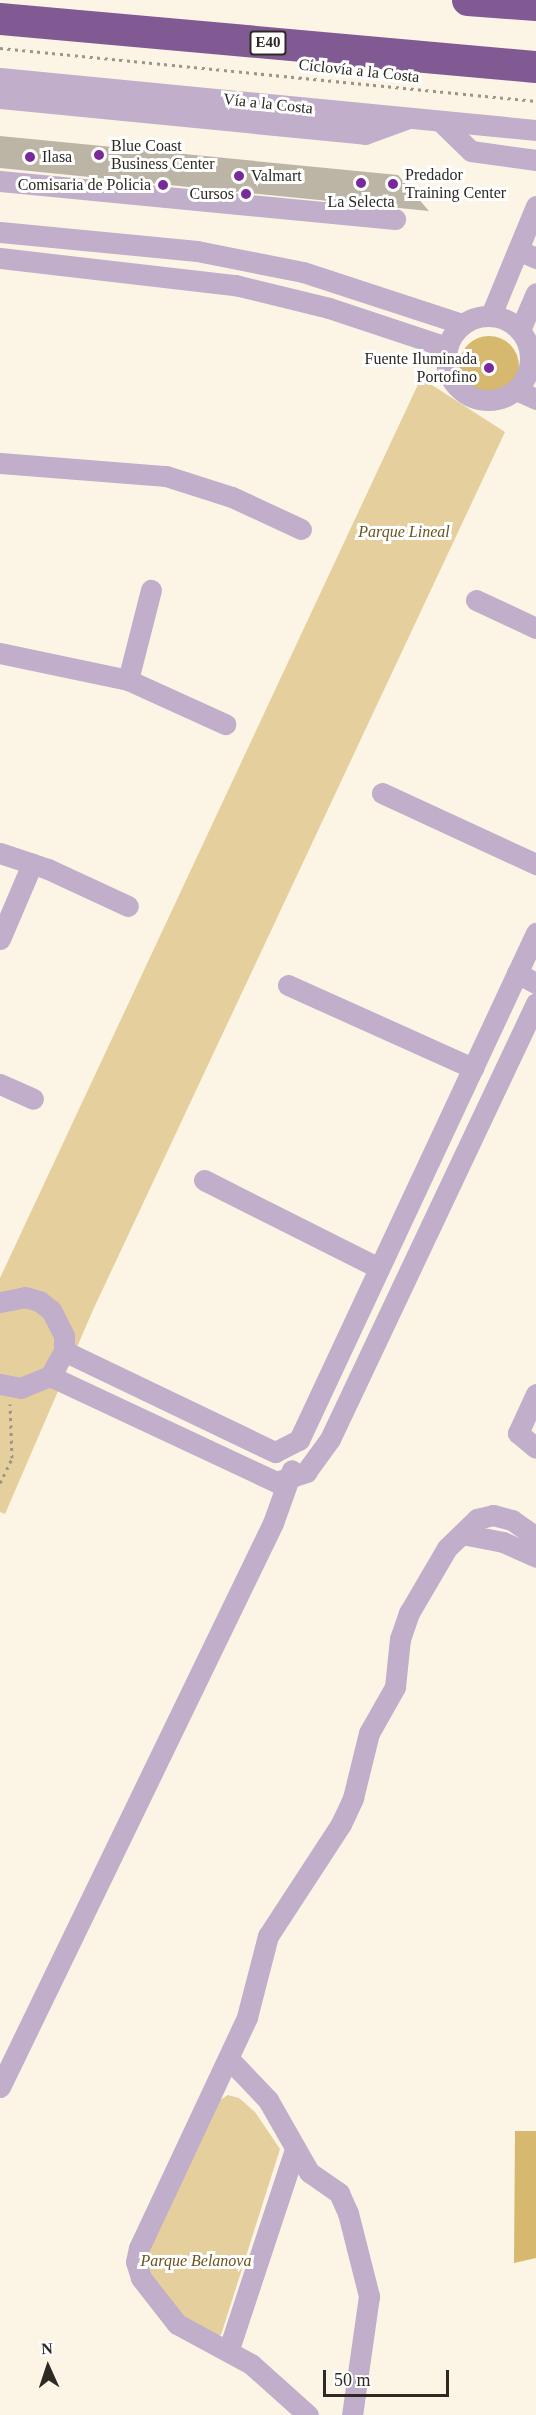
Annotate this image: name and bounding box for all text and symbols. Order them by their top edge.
road number: E40 [248,31,288,55]
street label: Ciclovía a la Costa [298,55,420,87]
street label: Vía a la Costa [222,90,314,118]
place label: Blue Coast Business Center [111,136,215,174]
place label: Ilasa [42,147,72,167]
marker: Blue Coast Business Center [92,148,106,162]
marker: Ilasa [23,150,37,164]
place label: Predador Training Center [405,165,506,203]
place label: Valmart [251,166,302,186]
marker: Valmart [232,169,246,183]
place label: Comisaria de Policia [18,175,151,195]
marker: La Selecta [354,176,368,190]
marker: Predador Training Center [386,177,400,191]
marker: Comisaria de Policia [156,178,170,192]
place label: Cursos [190,184,234,204]
marker: Cursos [239,187,253,201]
place label: La Selecta [327,192,395,212]
place label: Fuente Iluminada Portofino [365,349,477,387]
marker: Fuente Iluminada Portofino [482,361,496,375]
park label: Parque Lineal [358,522,450,542]
park label: Parque Belanova [141,2251,251,2271]
north arrow [18,2337,78,2397]
text: N [41,2340,53,2357]
scale bar [326,2358,452,2396]
text: 50 m [334,2370,371,2390]

